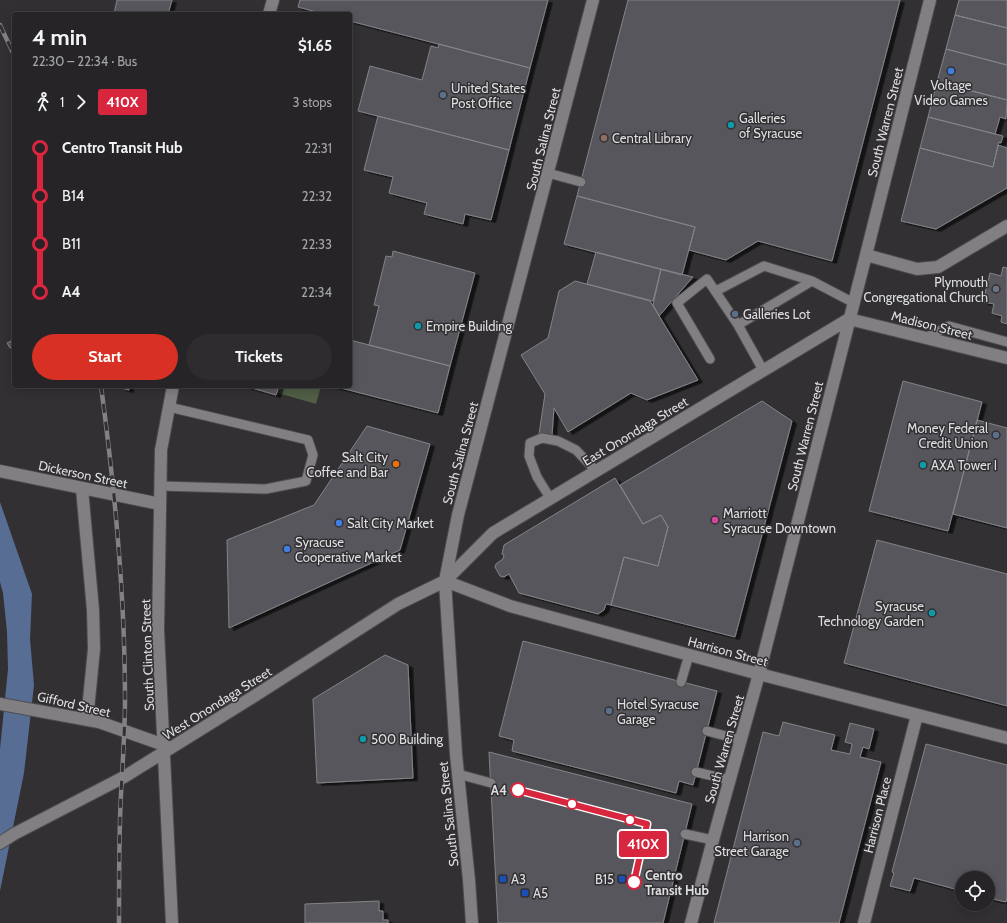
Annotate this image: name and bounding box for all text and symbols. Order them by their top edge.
text: 4 min [32,24,87,51]
text: $1.65 [298,37,332,55]
text: 22:30 – 22:34 · Bus [32,53,137,69]
street label: South Warren Street [864,65,906,178]
marker: Voltage Video Games [946,66,956,76]
place label: Voltage Video Games [914,77,988,108]
place label: United States Post Office [451,80,526,111]
street label: South Salina Street [522,85,564,192]
marker: United States Post Office [438,90,448,100]
icon: walk [32,91,54,113]
icon: forward [70,91,92,113]
text: 410X [106,93,139,111]
text: 1 [60,94,64,110]
text: 3 stops [293,94,332,110]
place label: Galleries of Syracuse [739,110,803,141]
marker: Galleries of Syracuse [726,120,736,130]
place label: Central Library [612,130,692,146]
marker: Central Library [599,133,609,143]
text: Centro Transit Hub [62,139,183,157]
text: 22:31 [304,140,332,156]
text: B14 [62,187,85,205]
text: 22:32 [302,188,332,204]
text: B11 [62,235,81,253]
text: 22:33 [302,236,332,252]
place label: Plymouth Congregational Church [864,274,988,305]
text: A4 [62,283,81,301]
text: 22:34 [301,284,332,300]
marker: Plymouth Congregational Church [991,284,1001,294]
place label: Galleries Lot [743,306,811,322]
street label: Madison Street [890,307,975,343]
marker: Galleries Lot [730,309,740,319]
place label: Empire Building [426,318,513,334]
marker: Empire Building [413,321,423,331]
button: Start [32,334,178,380]
button: Tickets [186,334,332,380]
street label: South Warren Street [784,379,826,492]
street label: East Onondaga Street [579,393,691,469]
street label: South Salina Street [439,399,482,506]
place label: Money Federal Credit Union [907,420,988,451]
marker: Money Federal Credit Union [991,430,1001,440]
place label: Salt City Coffee and Bar [307,449,389,480]
street label: Dickerson Street [37,457,130,491]
place label: AXA Tower I [931,457,997,473]
marker: Salt City Coffee and Bar [391,459,401,469]
marker: AXA Tower I [918,460,928,470]
place label: Marriott Syracuse Downtown [723,505,836,536]
place label: Salt City Market [347,515,434,531]
marker: Marriott Syracuse Downtown [710,515,720,525]
marker: Salt City Market [334,518,344,528]
place label: Syracuse Cooperative Market [295,534,402,565]
marker: Syracuse Cooperative Market [282,544,292,554]
street label: South Clinton Street [137,598,157,711]
place label: Syracuse Technology Garden [818,598,924,629]
marker: Syracuse Technology Garden [927,608,937,618]
street label: Harrison Street [686,633,770,670]
street label: West Onondaga Street [160,663,275,743]
street label: Gifford Street [36,688,113,720]
street label: South Warren Street [701,692,747,805]
place label: Hotel Syracuse Garage [617,696,699,727]
marker: Hotel Syracuse Garage [604,706,614,716]
place label: 500 Building [371,731,444,747]
marker: 500 Building [358,734,368,744]
street label: South Salina Street [434,760,461,867]
street label: Harrison Place [860,775,894,855]
place label: A4 [491,782,507,798]
marker: A4 [510,782,526,798]
unlabelled marker [566,798,578,810]
unlabelled marker [624,814,636,826]
place label: Harrison Street Garage [714,828,789,859]
line badge: 410X [615,831,671,857]
text: 410X [627,835,659,853]
marker: Harrison Street Garage [792,838,802,848]
place label: Centro Transit Hub [645,867,710,898]
place label: A3 [511,871,526,887]
place label: B15 [595,871,614,887]
map controls [955,871,995,911]
button: locate [955,871,995,911]
marker: A3 [498,874,508,884]
marker: B15 [617,874,627,884]
marker: Centro Transit Hub [626,874,642,890]
place label: A5 [533,885,548,901]
marker: A5 [520,888,530,898]

